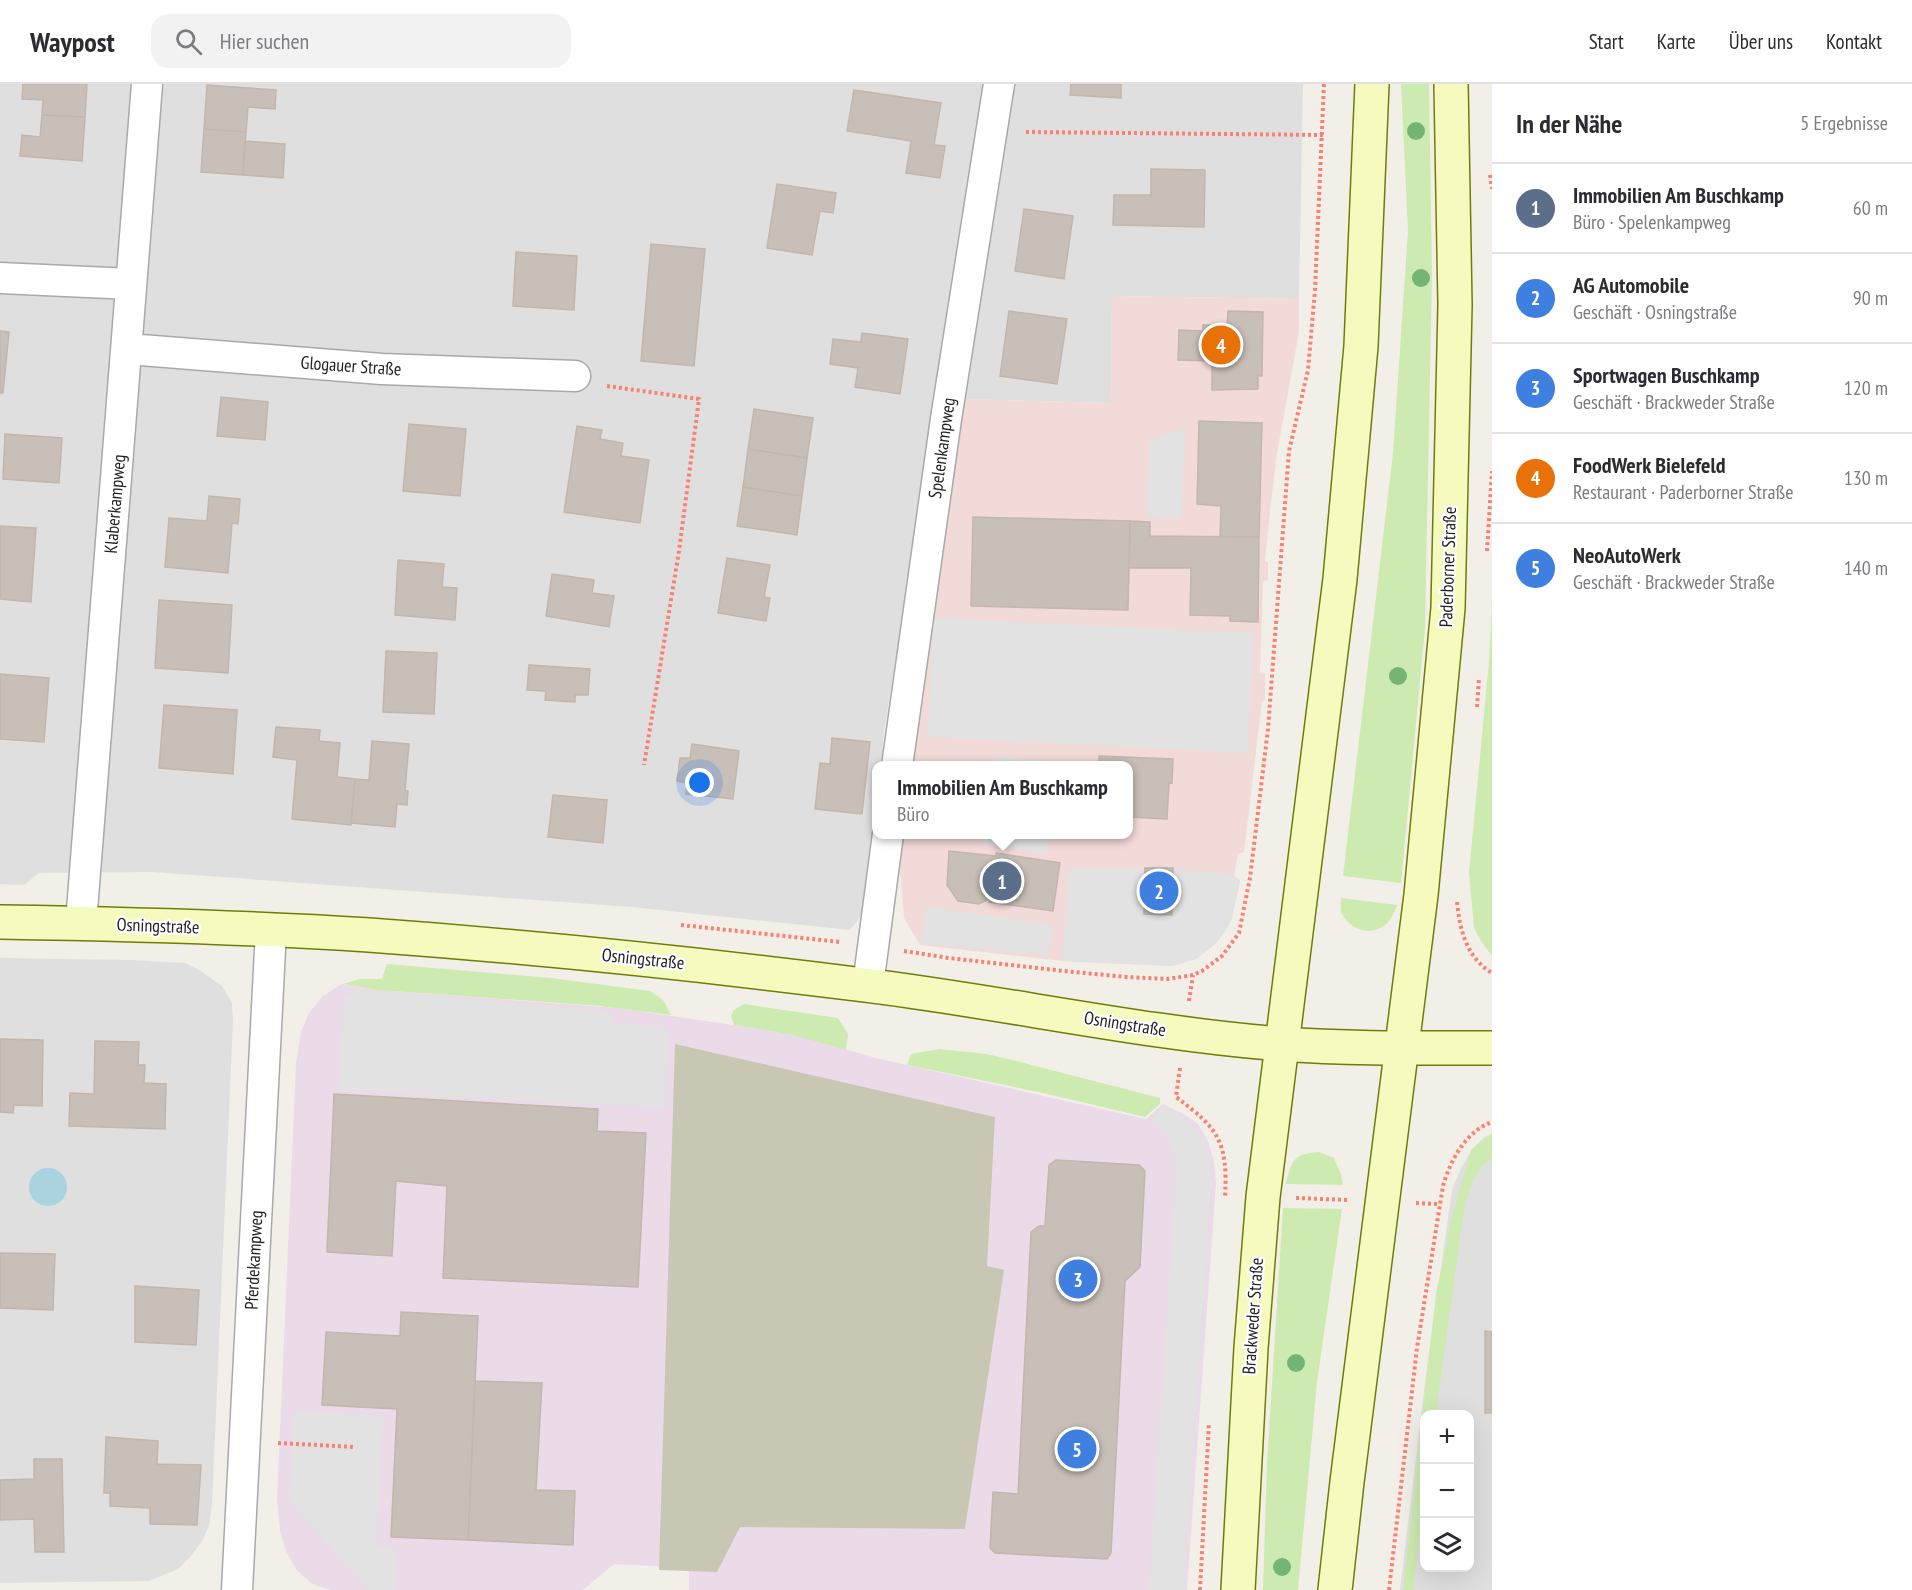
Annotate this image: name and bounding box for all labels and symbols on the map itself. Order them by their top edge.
pin: 4 [1202,322,1240,368]
street label: Glogauer Straße [300,351,402,380]
street label: Spelenkampweg [923,396,960,500]
street label: Klaberkampweg [99,453,130,555]
street label: Paderborner Straße [1434,506,1461,628]
your location [685,768,714,797]
pin: 1 [982,858,1022,904]
pin: 2 [1140,868,1178,914]
street label: Osningstraße [116,913,200,938]
street label: Osningstraße [601,943,685,974]
street label: Osningstraße [1082,1006,1168,1041]
street label: Pferdekampweg [239,1210,268,1310]
pin: 3 [1058,1256,1098,1302]
street label: Brackweder Straße [1237,1257,1268,1375]
pin: 5 [1058,1426,1096,1472]

